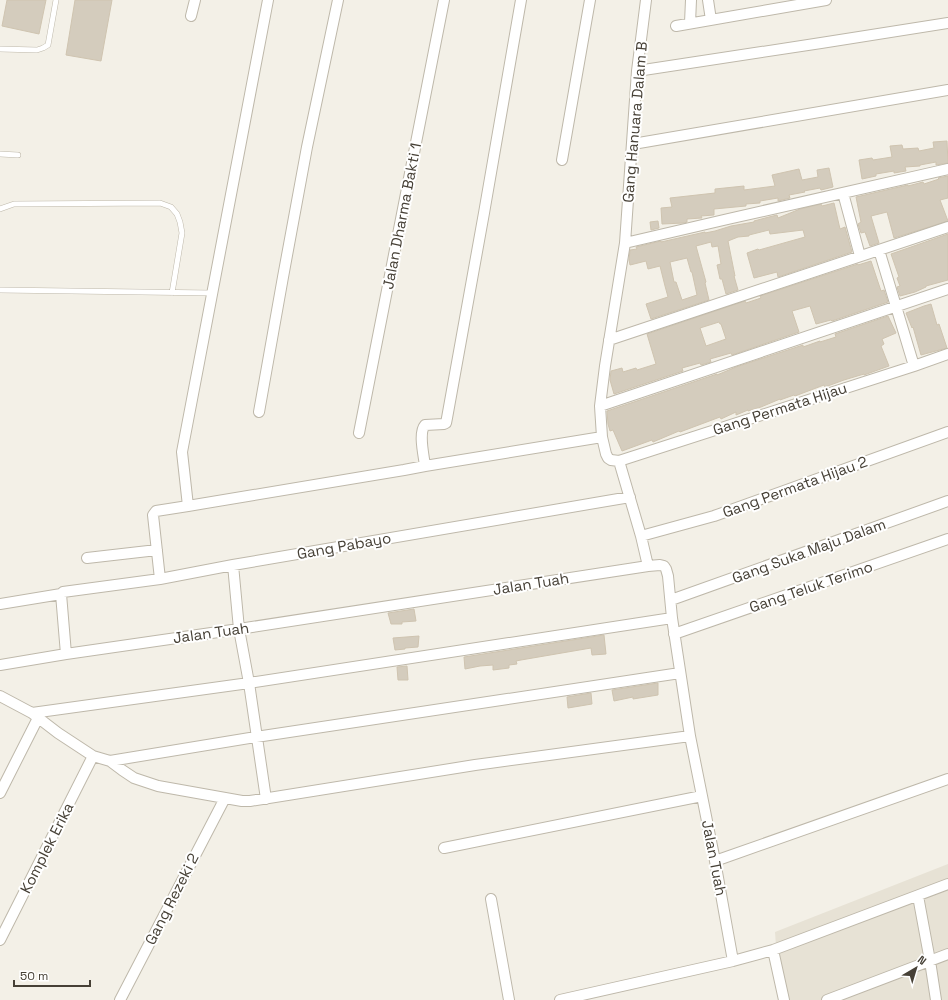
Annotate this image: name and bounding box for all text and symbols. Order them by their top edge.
street label: Gang Hanuara Dalam B [618,40,651,203]
street label: Jalan Dharma Bakti 1 [378,141,425,291]
street label: Gang Permata Hijau [710,378,849,439]
street label: Gang Permata Hijau 2 [720,451,870,522]
street label: Gang Suka Maju Dalam [729,514,888,587]
street label: Gang Pabayo [295,528,392,563]
street label: Gang Teluk Terimo [747,557,875,617]
street label: Jalan Tuah [492,568,570,599]
street label: Jalan Tuah [172,618,250,647]
street label: Komplek Erika [16,799,78,896]
street label: Jalan Tuah [698,818,731,897]
street label: Gang Rezeki 2 [140,850,203,948]
north arrow [896,948,936,988]
text: N [915,952,929,968]
scale bar [14,962,90,988]
text: 50 m [20,968,48,984]

